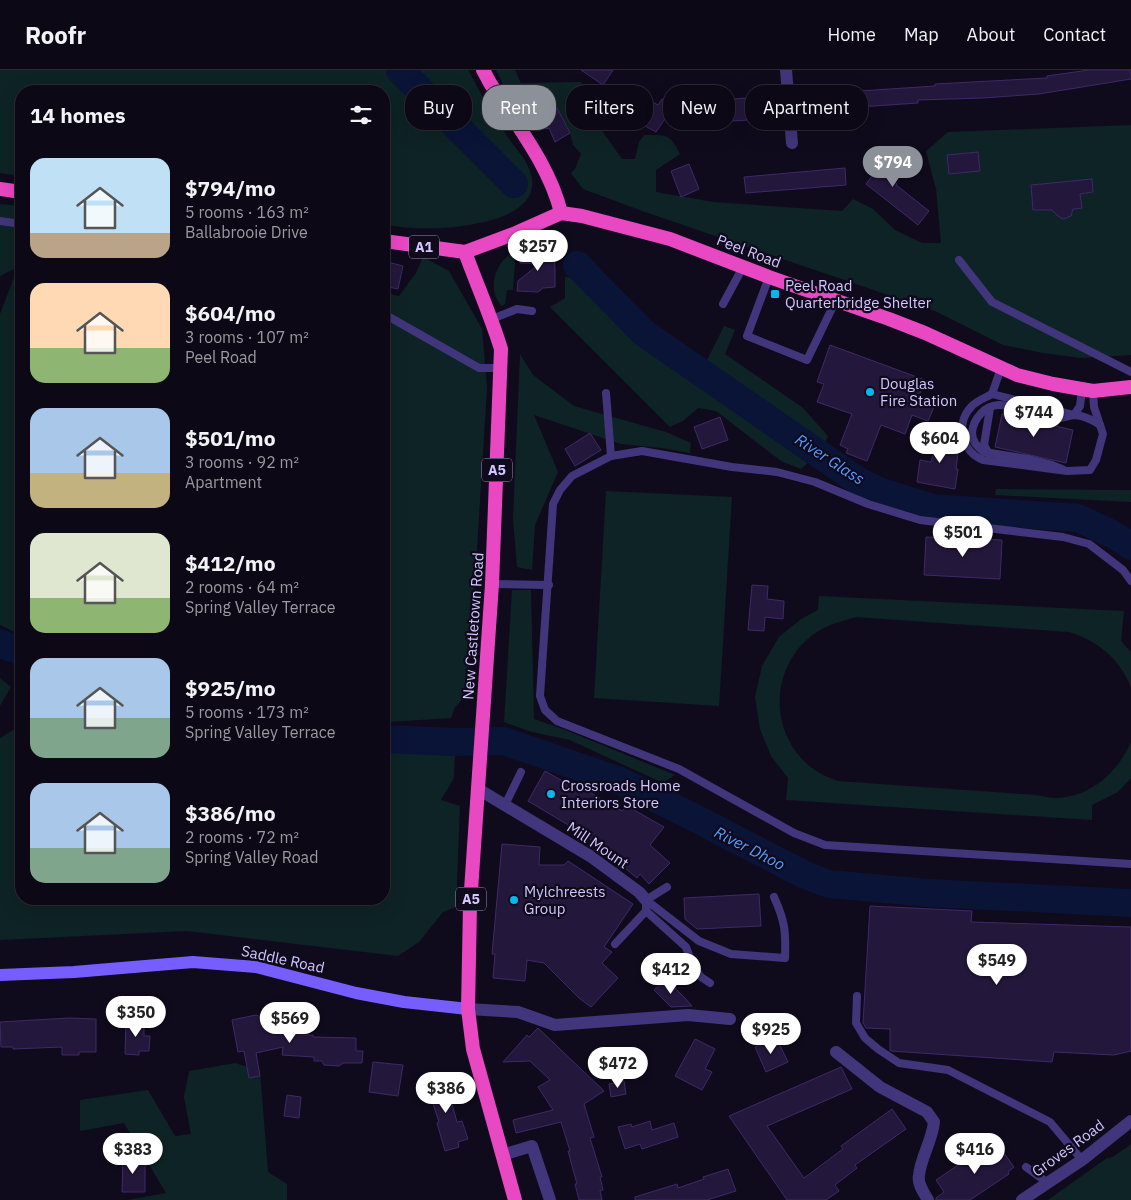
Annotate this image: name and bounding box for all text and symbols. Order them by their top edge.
text: Roofr [25,19,86,51]
text: Home [828,23,876,46]
text: Map [904,23,939,46]
text: About [967,23,1015,46]
text: Contact [1043,23,1106,46]
chip: Buy [405,85,472,130]
chip: Rent [482,85,556,130]
chip: Filters [566,85,653,130]
chip: New [663,85,735,130]
chip: Apartment [745,85,868,130]
text: 14 homes [30,101,126,129]
icon: filters [347,101,375,129]
pin: $794 [863,146,923,188]
text: $794 [874,152,912,172]
text: $794/mo [185,174,276,202]
icon: home [70,178,130,238]
text: 5 rooms · 163 m² [185,202,309,222]
text: Ballabrooie Drive [185,222,308,242]
pin: $257 [508,230,568,272]
street label: Peel Road [714,230,784,272]
road number: A1 [409,236,439,258]
text: $257 [519,236,557,256]
place label: Peel Road Quarterbridge Shelter [785,276,932,312]
marker: Peel Road Quarterbridge Shelter [769,288,781,300]
text: $604/mo [185,299,276,327]
icon: home [70,303,130,363]
text: 3 rooms · 107 m² [185,327,309,347]
text: Peel Road [185,347,257,367]
place label: Douglas Fire Station [880,374,957,410]
marker: Douglas Fire Station [864,386,876,398]
pin: $744 [1004,396,1064,438]
text: $744 [1015,402,1053,422]
pin: $604 [910,422,970,464]
text: $501/mo [185,424,276,452]
icon: home [70,428,130,488]
text: $604 [921,428,959,448]
water label: River Glass [792,429,868,489]
text: 3 rooms · 92 m² [185,452,299,472]
road number: A5 [482,458,512,482]
text: Apartment [185,472,262,492]
pin: $501 [933,516,993,558]
text: $501 [944,522,982,542]
text: $412/mo [185,549,276,577]
street label: New Castletown Road [458,552,488,700]
icon: home [70,553,130,613]
text: 2 rooms · 64 m² [185,577,299,597]
text: Spring Valley Terrace [185,597,336,617]
text: $925/mo [185,674,276,702]
icon: home [70,678,130,738]
text: 5 rooms · 173 m² [185,702,309,722]
text: Spring Valley Terrace [185,722,336,742]
place label: Crossroads Home Interiors Store [561,776,680,812]
marker: Crossroads Home Interiors Store [545,788,557,800]
text: $386/mo [185,799,276,827]
icon: home [70,803,130,863]
street label: Mill Mount [563,817,633,873]
water label: River Dhoo [711,822,789,874]
text: 2 rooms · 72 m² [185,827,299,847]
text: Spring Valley Road [185,847,318,867]
place label: Mylchreests Group [524,882,605,918]
road number: A5 [456,888,486,911]
marker: Mylchreests Group [508,894,520,906]
street label: Saddle Road [240,941,326,977]
pin: $549 [967,944,1027,986]
text: $549 [978,950,1016,970]
pin: $412 [641,952,701,995]
text: $412 [652,959,690,979]
pin: $350 [106,996,166,1038]
text: $350 [117,1002,155,1022]
pin: $569 [260,1002,320,1044]
text: $569 [271,1008,309,1028]
pin: $925 [741,1012,801,1055]
text: $925 [752,1019,790,1039]
pin: $472 [588,1046,648,1089]
text: $472 [599,1053,637,1073]
pin: $386 [416,1072,476,1114]
text: $386 [427,1078,465,1098]
street label: Groves Road [1028,1115,1108,1181]
pin: $383 [103,1132,163,1175]
pin: $416 [945,1132,1005,1175]
text: $383 [114,1139,152,1159]
text: $416 [956,1139,994,1159]

